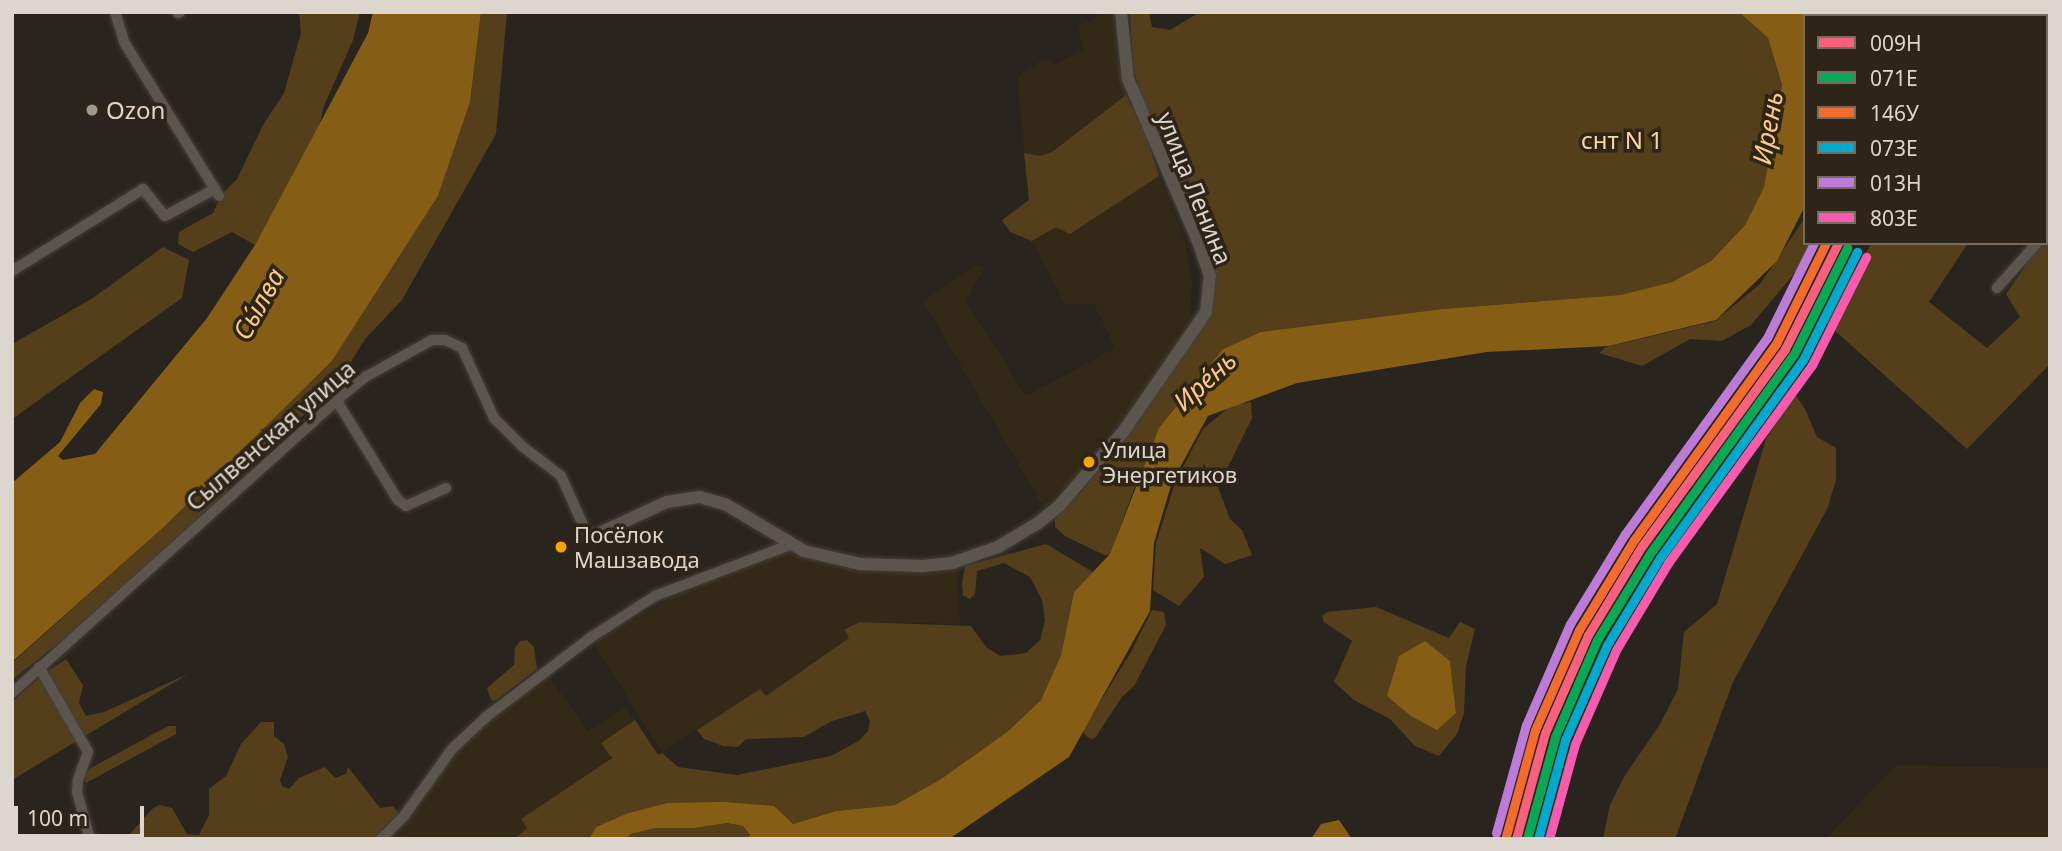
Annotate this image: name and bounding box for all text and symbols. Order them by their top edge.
legend [1803,14,2048,245]
text: 009Н [1870,29,1922,57]
text: 071Е [1870,64,1918,92]
water label: Ирень [1746,89,1790,167]
place label: Ozon [106,96,165,124]
text: 146У [1870,99,1919,127]
marker: Ozon [84,102,100,118]
street label: улица Ленина [1151,108,1239,268]
park label: снт N 1 [1581,126,1663,154]
text: 073Е [1870,134,1918,162]
text: 013Н [1870,169,1922,197]
text: 803Е [1870,204,1918,232]
water label: Сы́лва [227,263,291,345]
water label: Ире́нь [1167,345,1243,417]
street label: Сылвенская улица [180,354,360,516]
place label: Улица Энергетиков [1102,436,1237,488]
marker: Улица Энергетиков [1082,455,1096,469]
place label: Посёлок Машзавода [574,521,700,572]
marker: Посёлок Машзавода [554,540,568,554]
scale bar [18,792,147,836]
text: 100 m [27,804,88,832]

